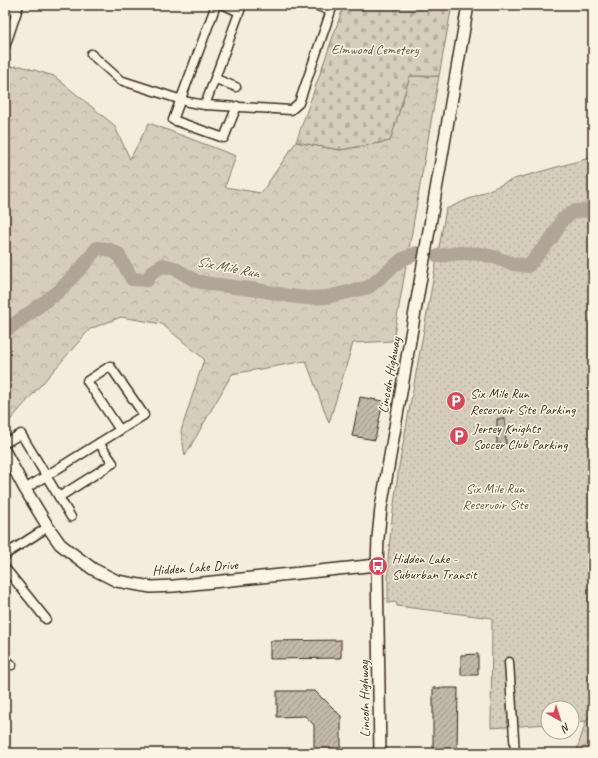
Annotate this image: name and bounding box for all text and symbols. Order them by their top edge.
park label: Elmwood Cemetery [331,41,420,58]
water label: Six Mile Run [195,252,262,283]
street label: Lincoln Highway [374,335,405,414]
place label: Six Mile Run Reservoir Site Parking [470,385,576,418]
parking icon: Six Mile Run Reservoir Site Parking [445,390,467,412]
place label: Jersey Knights Soccer Club Parking [472,420,568,453]
parking icon: Jersey Knights Soccer Club Parking [448,425,470,447]
park label: Six Mile Run Reservoir Site [462,480,529,513]
place label: Hidden Lake - Suburban Transit [392,550,478,583]
bus stop icon: Hidden Lake - Suburban Transit [367,555,389,577]
street label: Hidden Lake Drive [152,556,240,579]
street label: Lincoln Highway [355,659,374,738]
north arrow [540,700,580,740]
text: N [558,720,573,737]

